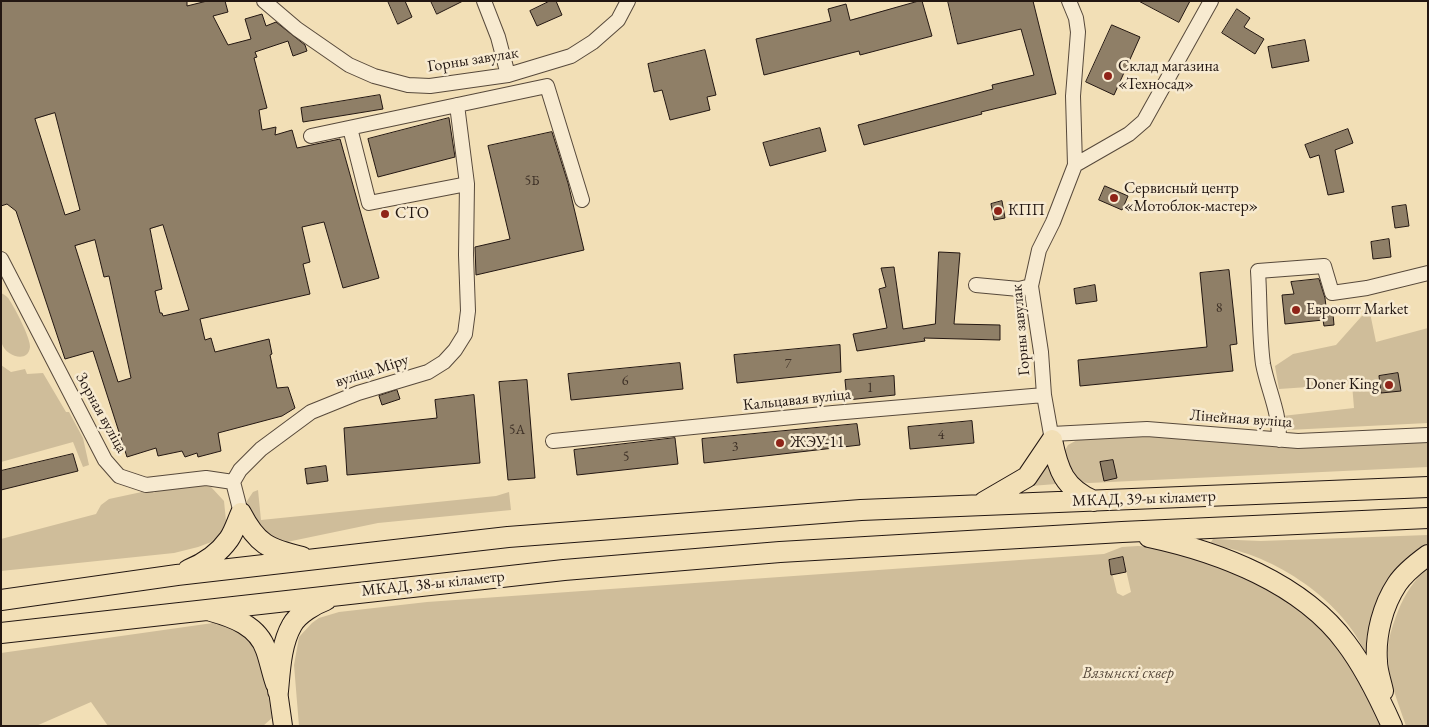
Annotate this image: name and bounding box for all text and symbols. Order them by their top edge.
street label: Горны завулак [426,43,520,77]
place label: Склад магазина «Техносад» [1118,57,1219,95]
marker: Склад магазина «Техносад» [1102,70,1114,82]
house number: 5Б [525,173,539,189]
place label: Сервисный центр «Мотоблок-мастер» [1124,179,1258,217]
marker: Сервисный центр «Мотоблок-мастер» [1108,192,1120,204]
place label: КПП [1008,201,1045,221]
place label: СТО [395,204,429,224]
marker: КПП [992,205,1004,217]
marker: СТО [379,208,391,220]
street label: Горны завулак [1007,283,1035,377]
house number: 8 [1216,300,1222,316]
place label: Евроопт Market [1306,300,1408,320]
marker: Евроопт Market [1290,304,1302,316]
street label: вуліца Міру [333,350,411,392]
house number: 7 [785,356,791,372]
street label: Зорная вуліца [71,369,131,457]
house number: 6 [622,373,628,389]
place label: Doner King [1306,375,1379,395]
marker: Doner King [1383,379,1395,391]
house number: 1 [867,380,873,396]
street label: Кальцавая вуліца [742,385,852,415]
street label: Лінейная вуліца [1189,406,1293,432]
house number: 5А [509,422,525,438]
house number: 4 [938,427,944,443]
place label: ЖЭУ-11 [790,433,845,453]
marker: ЖЭУ-11 [774,437,786,449]
house number: 3 [732,439,738,455]
house number: 5 [623,449,629,465]
street label: МКАД, 39-ы кіламетр [1072,487,1216,511]
street label: МКАД, 38-ы кіламетр [361,567,505,601]
park label: Вязынскі сквер [1082,664,1174,684]

